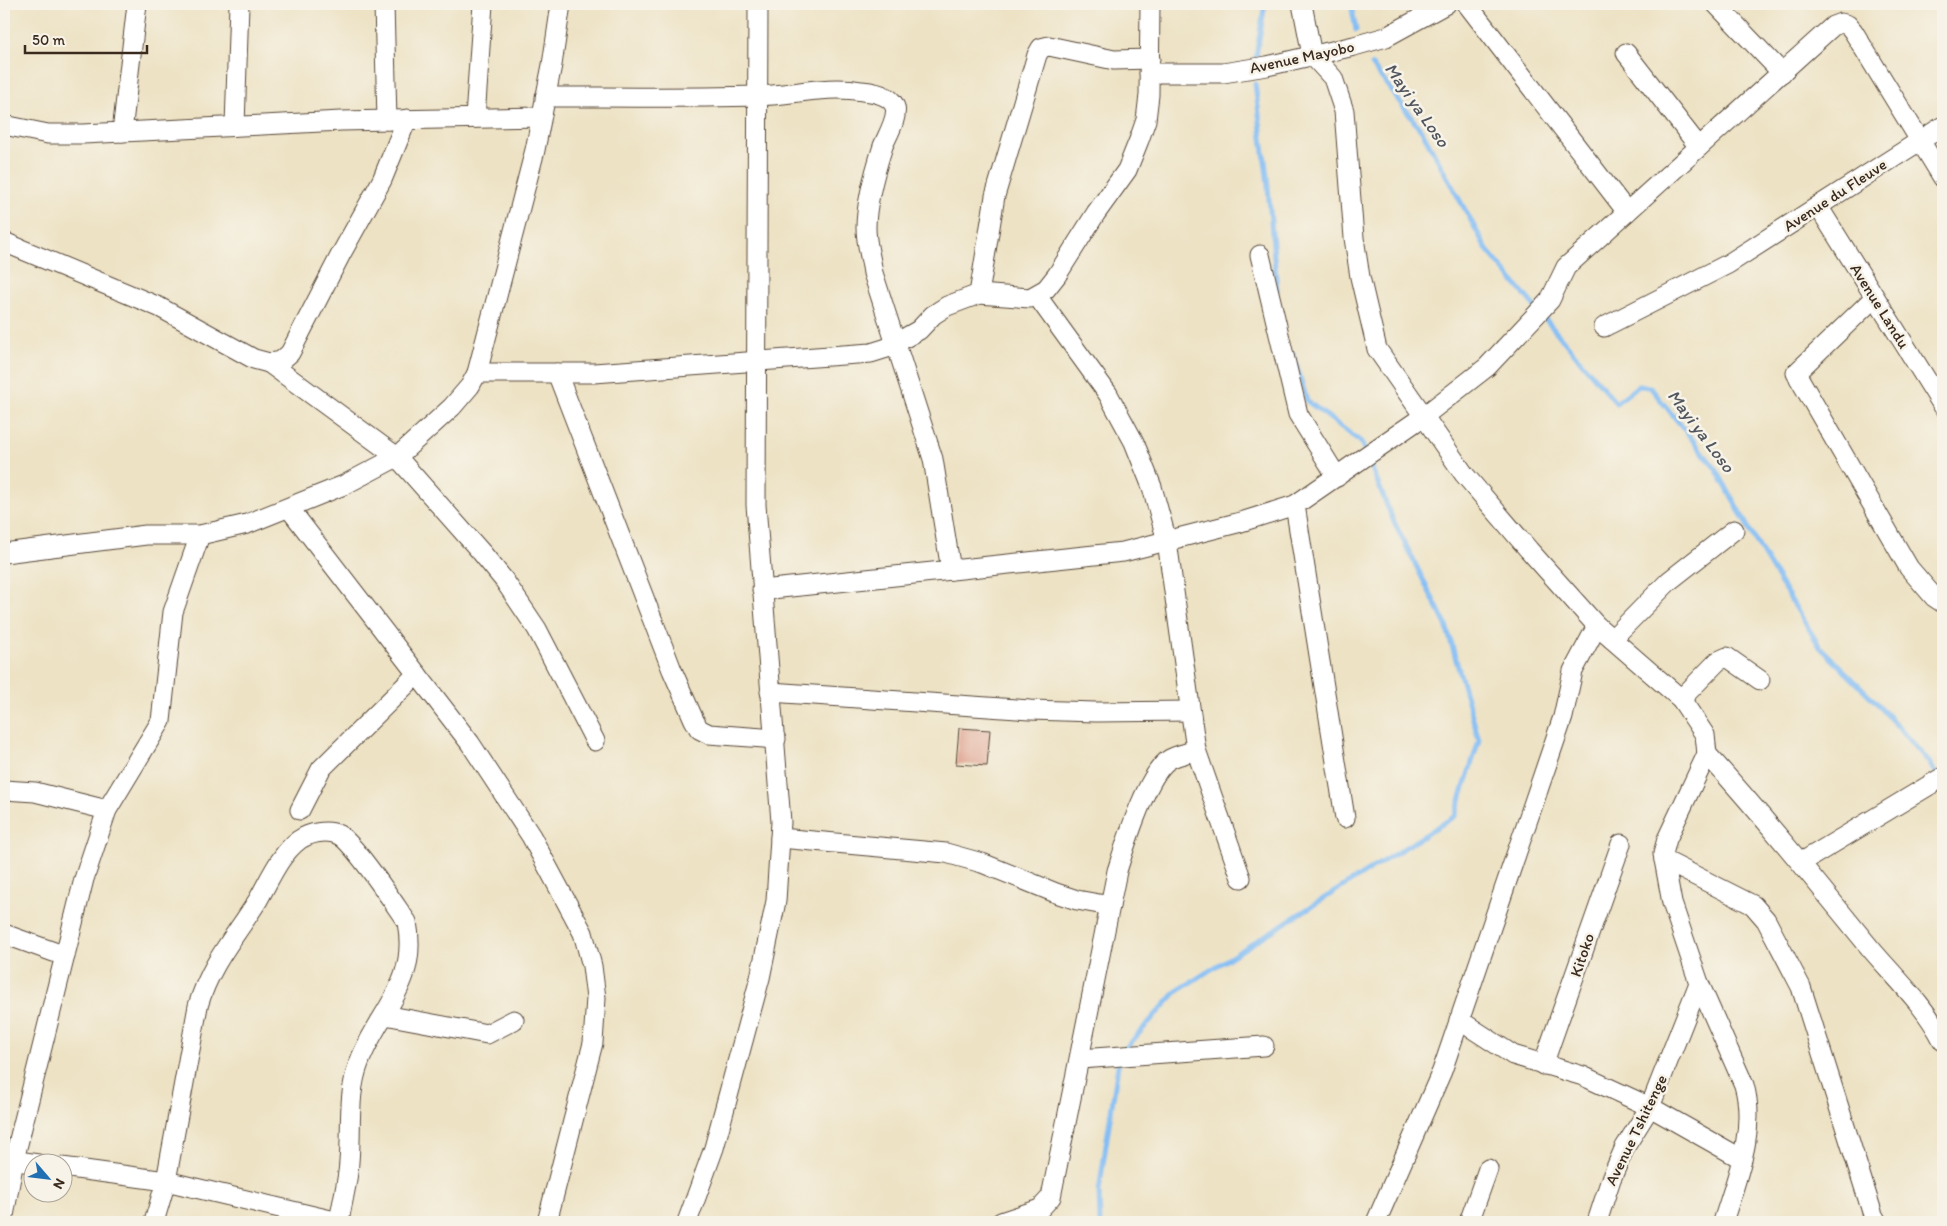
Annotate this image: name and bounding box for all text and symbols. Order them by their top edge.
scale bar [25,22,148,54]
text: 50 m [32,31,65,49]
street label: Avenue Mayobo [1248,37,1356,77]
water label: Mayi ya Loso [1380,59,1455,152]
street label: Avenue du Fleuve [1780,155,1890,235]
street label: Avenue Landu [1846,260,1914,352]
water label: Mayi ya Loso [1663,385,1740,477]
street label: Kitoko [1566,931,1598,979]
street label: Avenue Tshitenge [1601,1071,1671,1189]
north arrow [22,1154,72,1204]
text: N [49,1176,69,1192]

